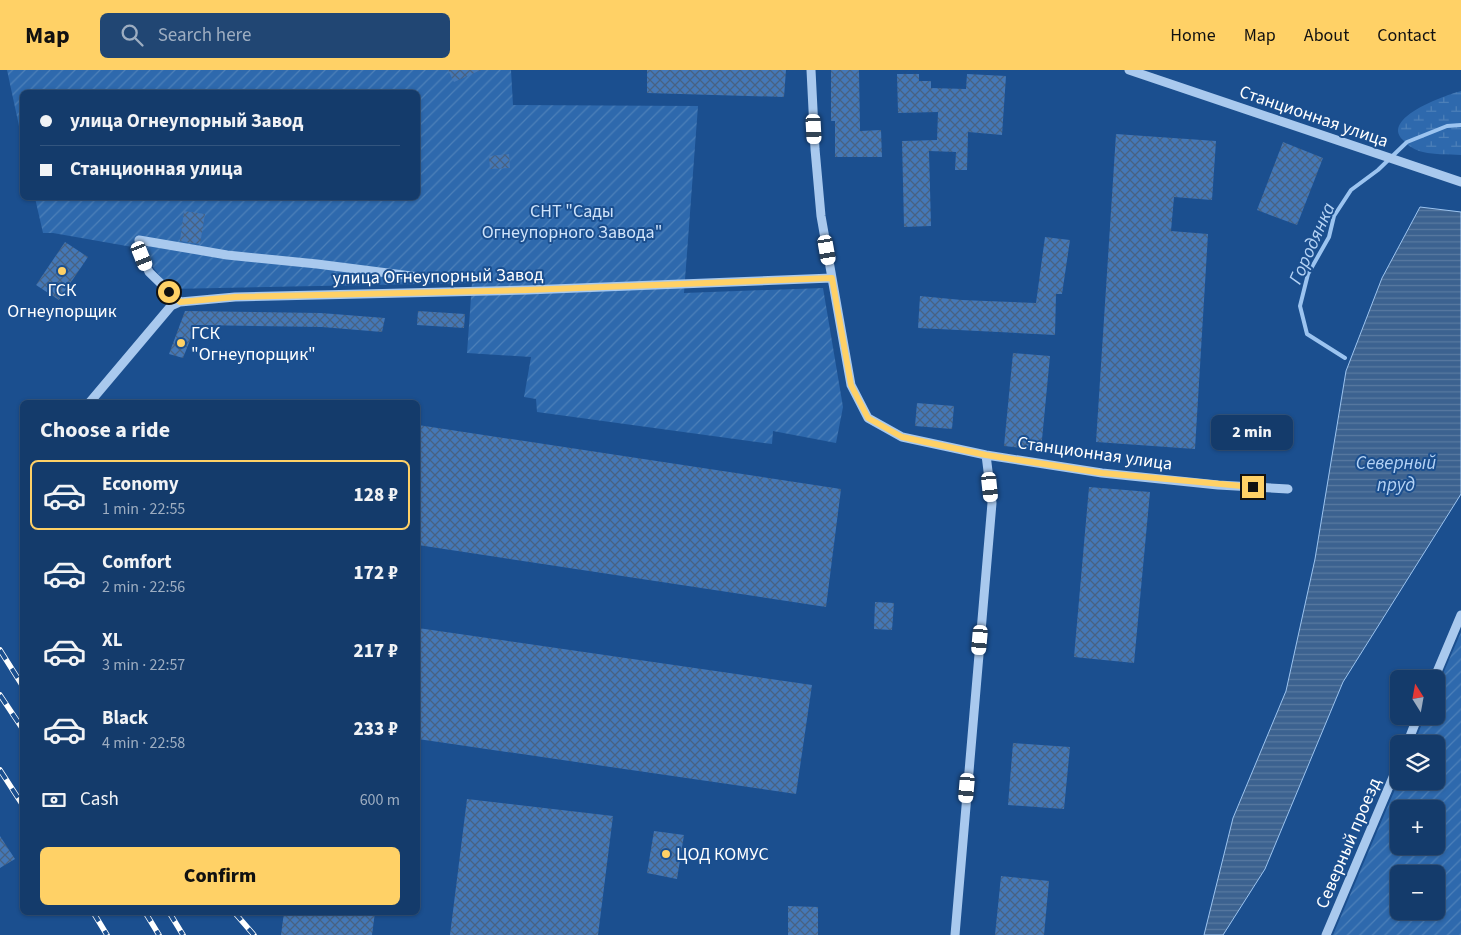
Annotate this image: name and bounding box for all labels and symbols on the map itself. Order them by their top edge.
street label: Станционная улица [1236,79,1392,154]
car [805,114,822,144]
water label: Городянка [1282,198,1342,289]
park label: СНТ "Сады Огнеупорного Завода" [482,199,662,245]
car [817,234,836,266]
car [129,239,154,273]
street label: улица Огнеупорный Завод [332,262,544,291]
marker: ГСК Огнеупорщик [56,265,68,277]
place label: ГСК Огнеупорщик [7,278,117,324]
route start [158,281,180,303]
place label: ГСК "Огнеупорщик" [191,321,316,367]
marker: ГСК "Огнеупорщик" [175,337,187,349]
callout: 2 min [1212,414,1294,450]
street label: Станционная улица [1016,430,1174,477]
water label: Северный пруд [1356,450,1436,499]
car [980,471,999,503]
route end [1242,476,1264,498]
car [971,624,988,656]
north arrow [1390,670,1445,725]
car [958,772,975,804]
street label: Северный проезд [1310,774,1387,912]
place label: ЦОД КОМУС [676,842,769,867]
marker: ЦОД КОМУС [660,848,672,860]

